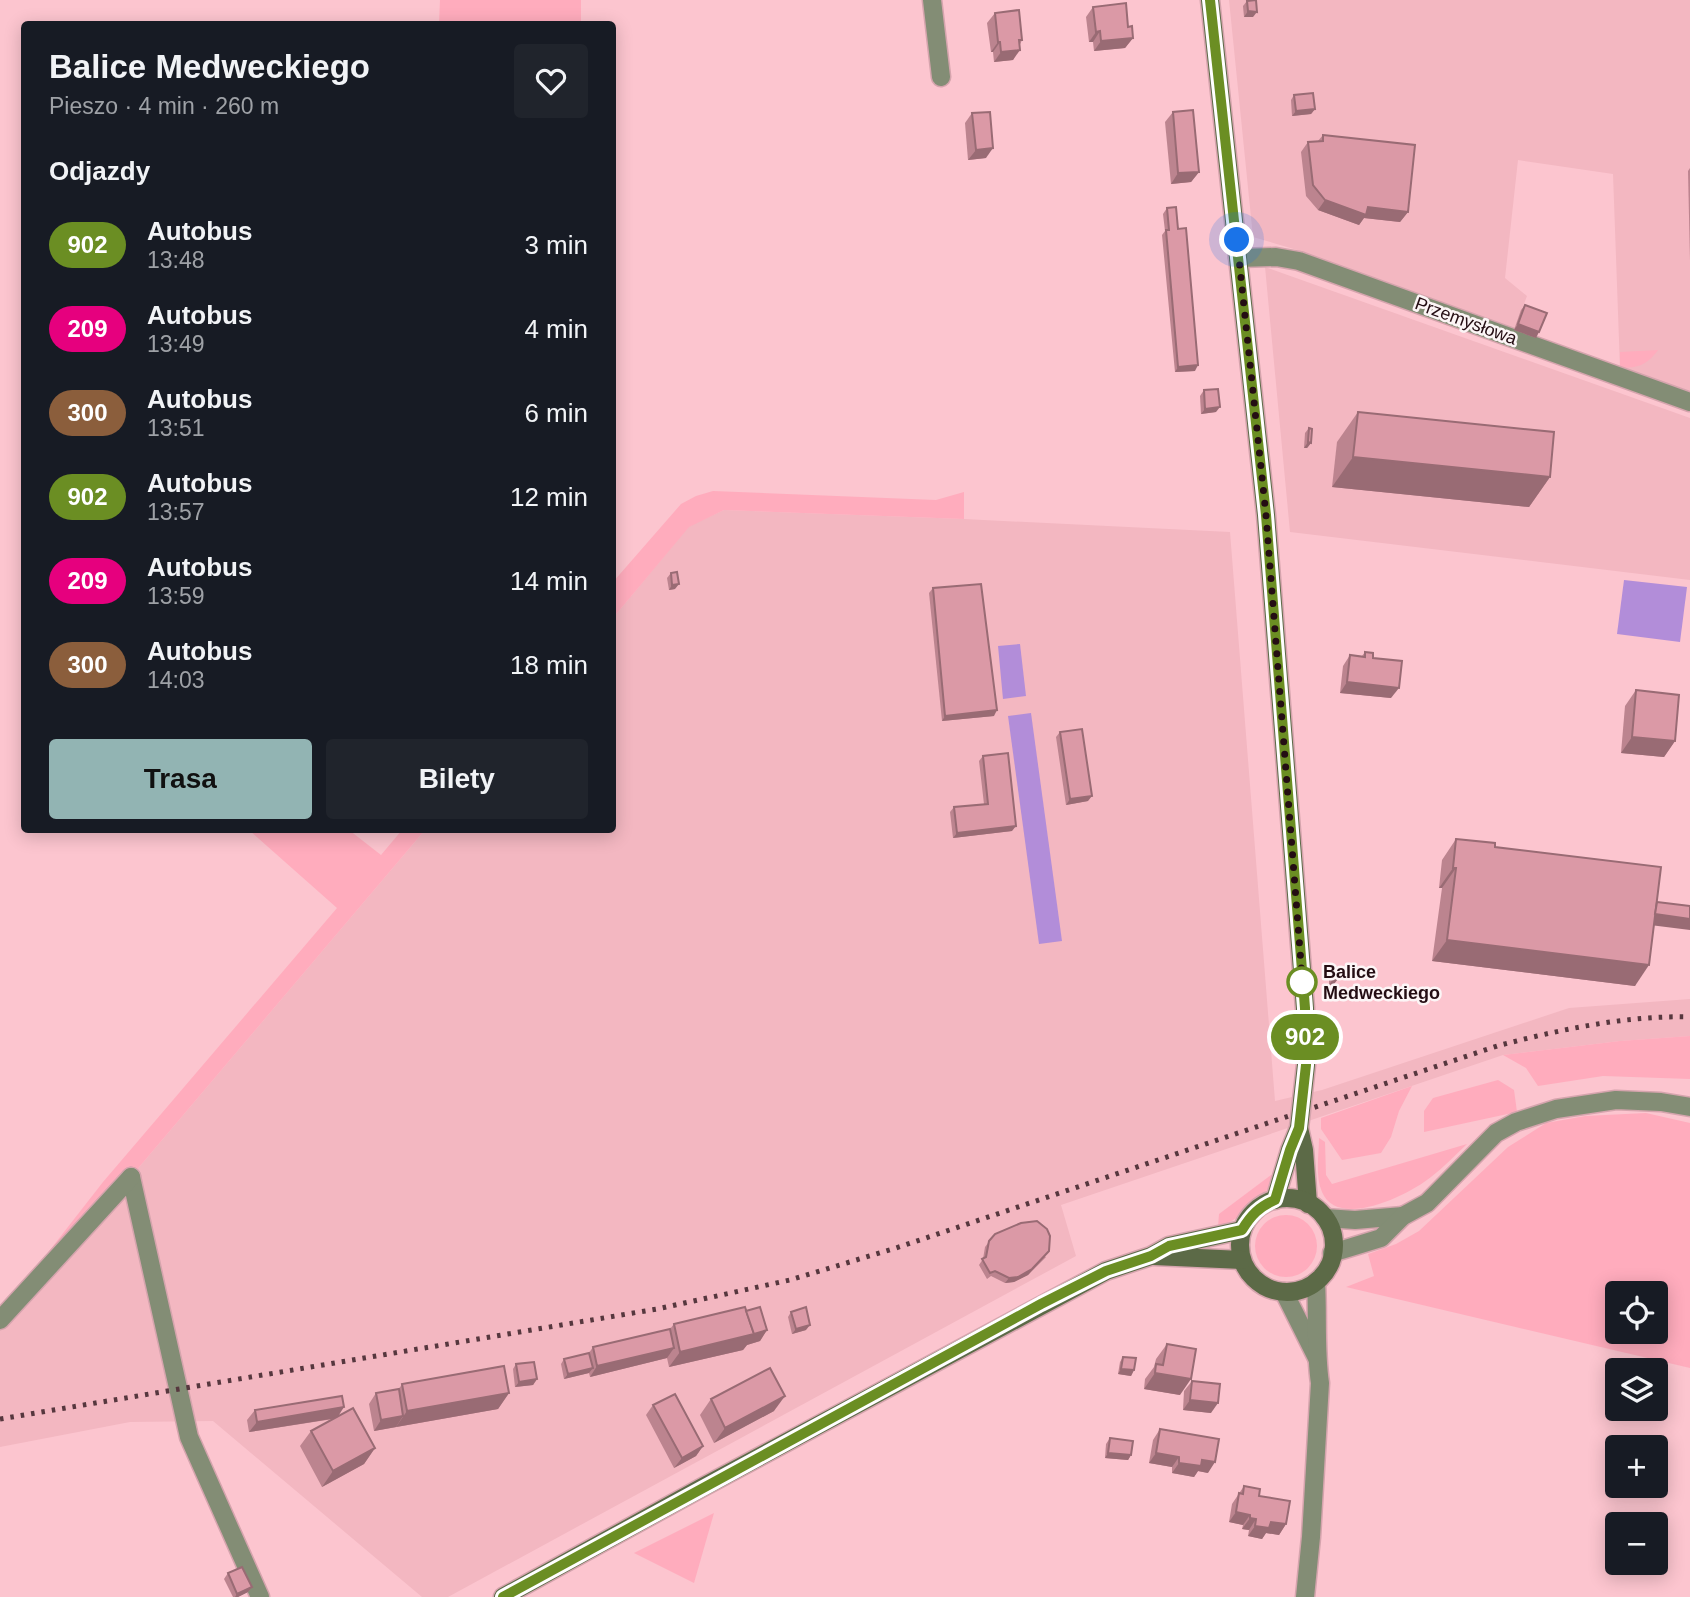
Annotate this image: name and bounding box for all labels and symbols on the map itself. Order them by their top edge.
your location [1219,222,1254,257]
street label: Przemysłowa [1412,293,1521,349]
place label: Balice Medweckiego [1323,962,1440,1003]
marker: Balice Medweckiego [1287,967,1317,997]
line badge: 902 [1265,1014,1345,1060]

